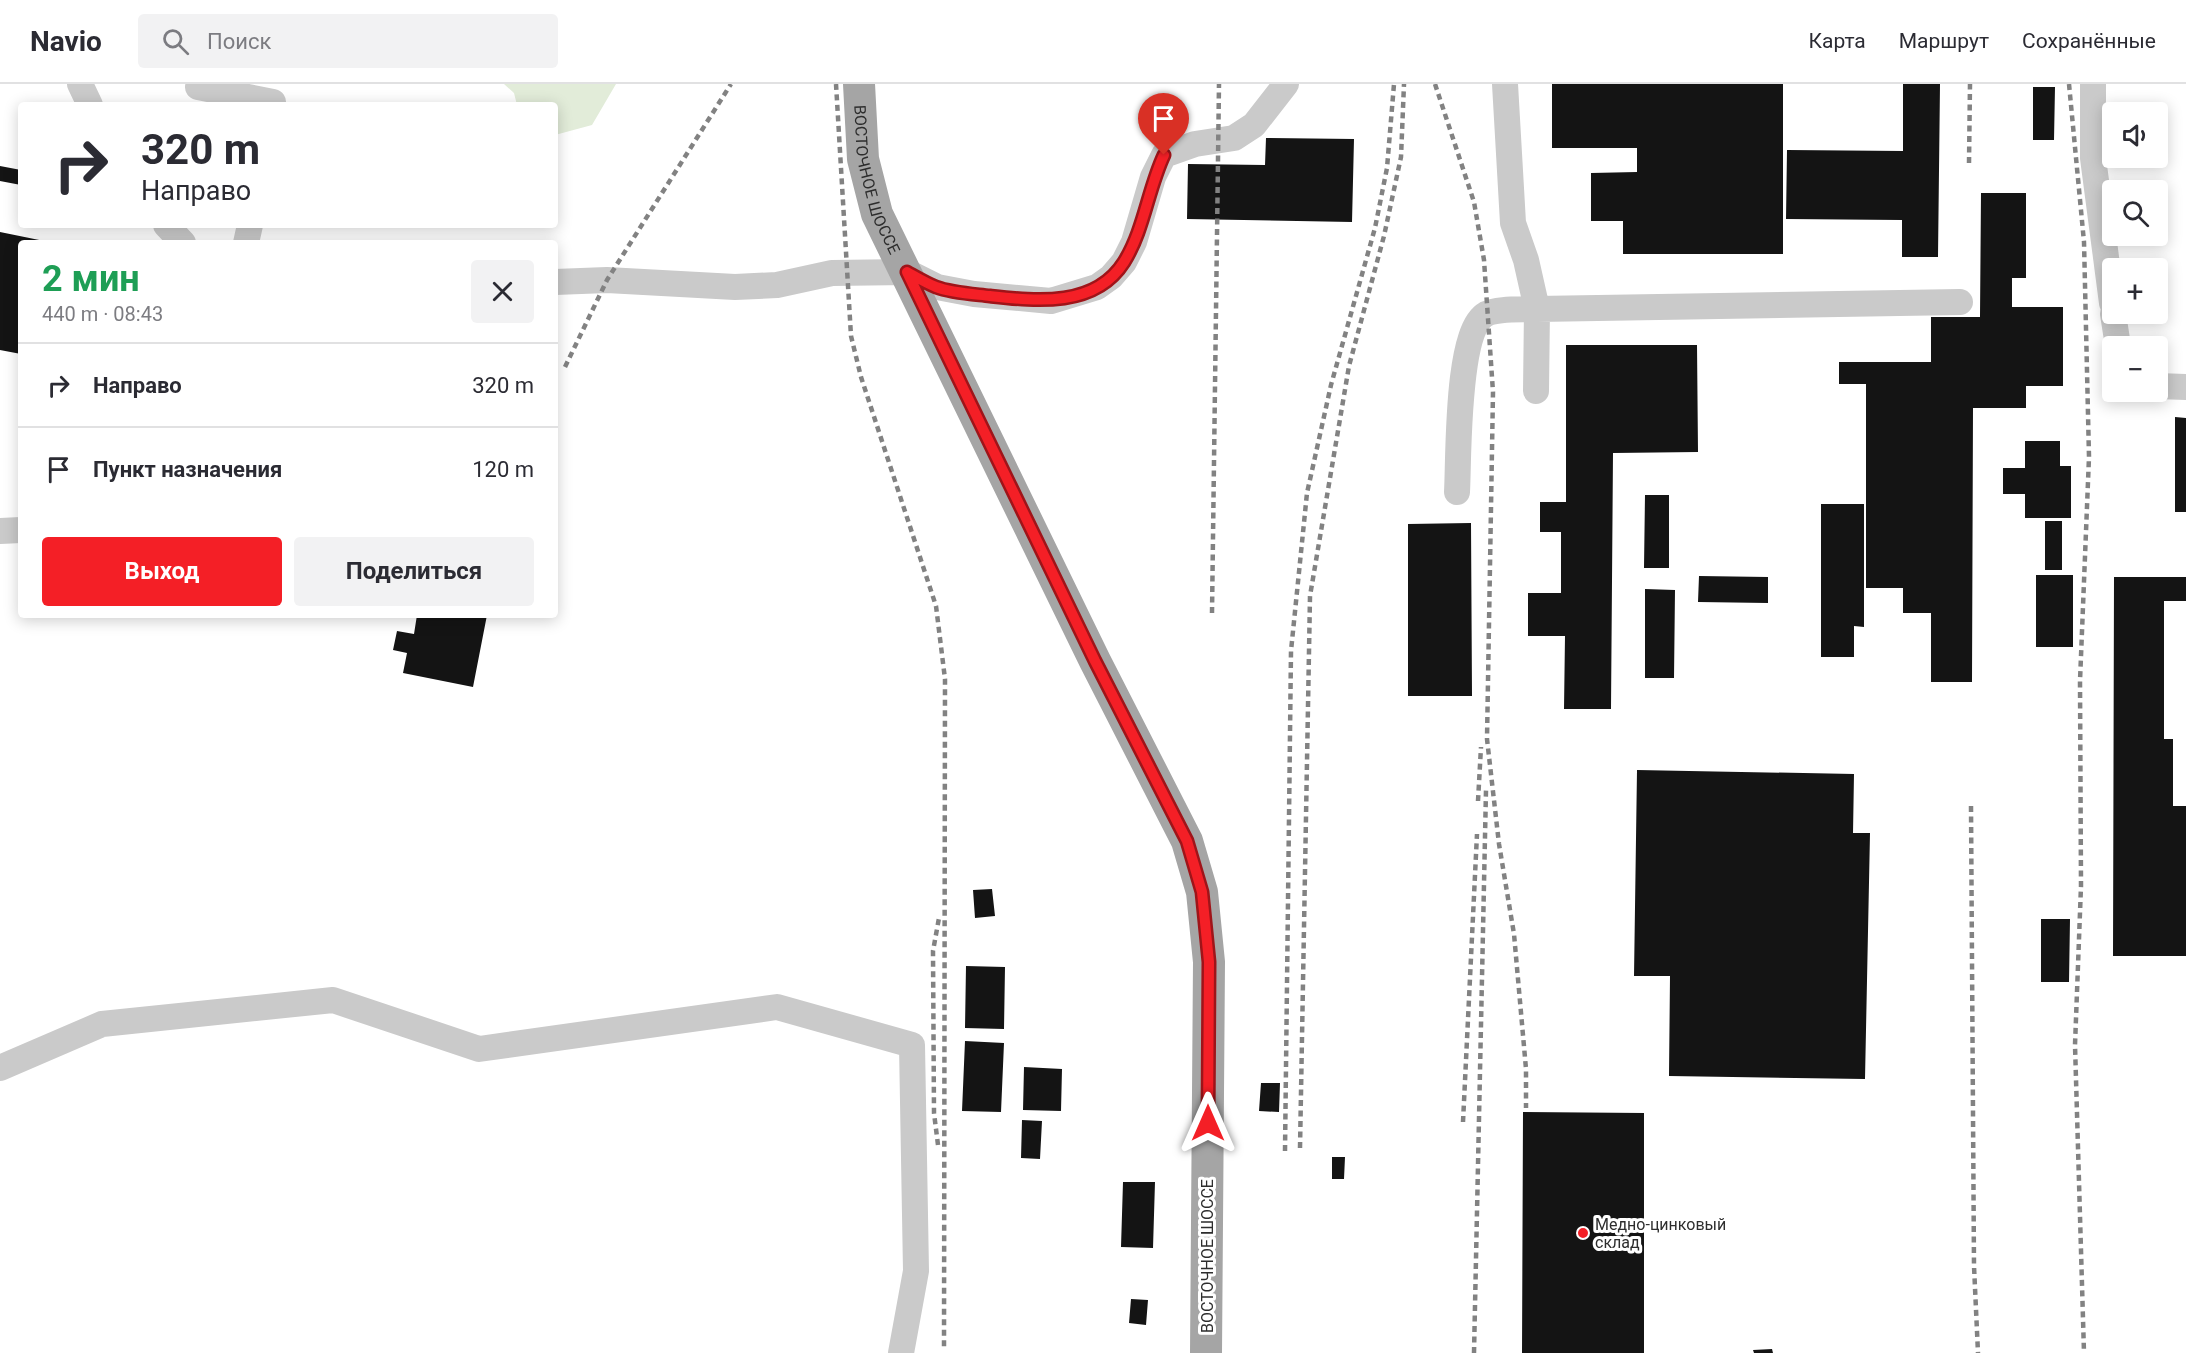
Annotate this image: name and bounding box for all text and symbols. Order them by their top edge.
search box [138,14,558,68]
text: Navio [30,25,102,58]
icon: search [159,25,192,58]
text: Поиск [207,29,271,54]
text: Карта [1809,29,1866,53]
text: Маршрут [1899,29,1989,53]
text: Сохранённые [2022,29,2156,53]
pin [1138,93,1189,155]
icon: arrive [1147,102,1180,135]
map controls [2102,102,2168,402]
button: sound [2102,102,2168,168]
street label: ВОСТОЧНОЕ ШОССЕ [850,104,904,257]
text: 320 m [141,125,260,174]
icon: right [42,126,120,204]
text: Направо [141,175,251,207]
button: search [2102,180,2168,246]
text: 2 мин [42,258,140,300]
button: + [2102,258,2168,324]
button: close [471,260,534,323]
text: 440 m · 08:43 [42,302,163,326]
button: − [2102,336,2168,402]
icon: right [42,369,75,402]
text: Направо [93,373,182,398]
text: 320 m [472,373,534,398]
icon: arrive [42,453,75,486]
text: Пункт назначения [93,457,282,482]
text: 120 m [472,457,534,482]
button: Выход [42,537,282,606]
button: Поделиться [294,537,534,606]
position arrow [1176,1091,1240,1155]
street label: ВОСТОЧНОЕ ШОССЕ [1198,1179,1217,1333]
place label: Медно-цинковый склад [1595,1215,1726,1252]
marker: Медно-цинковый склад [1576,1226,1590,1240]

